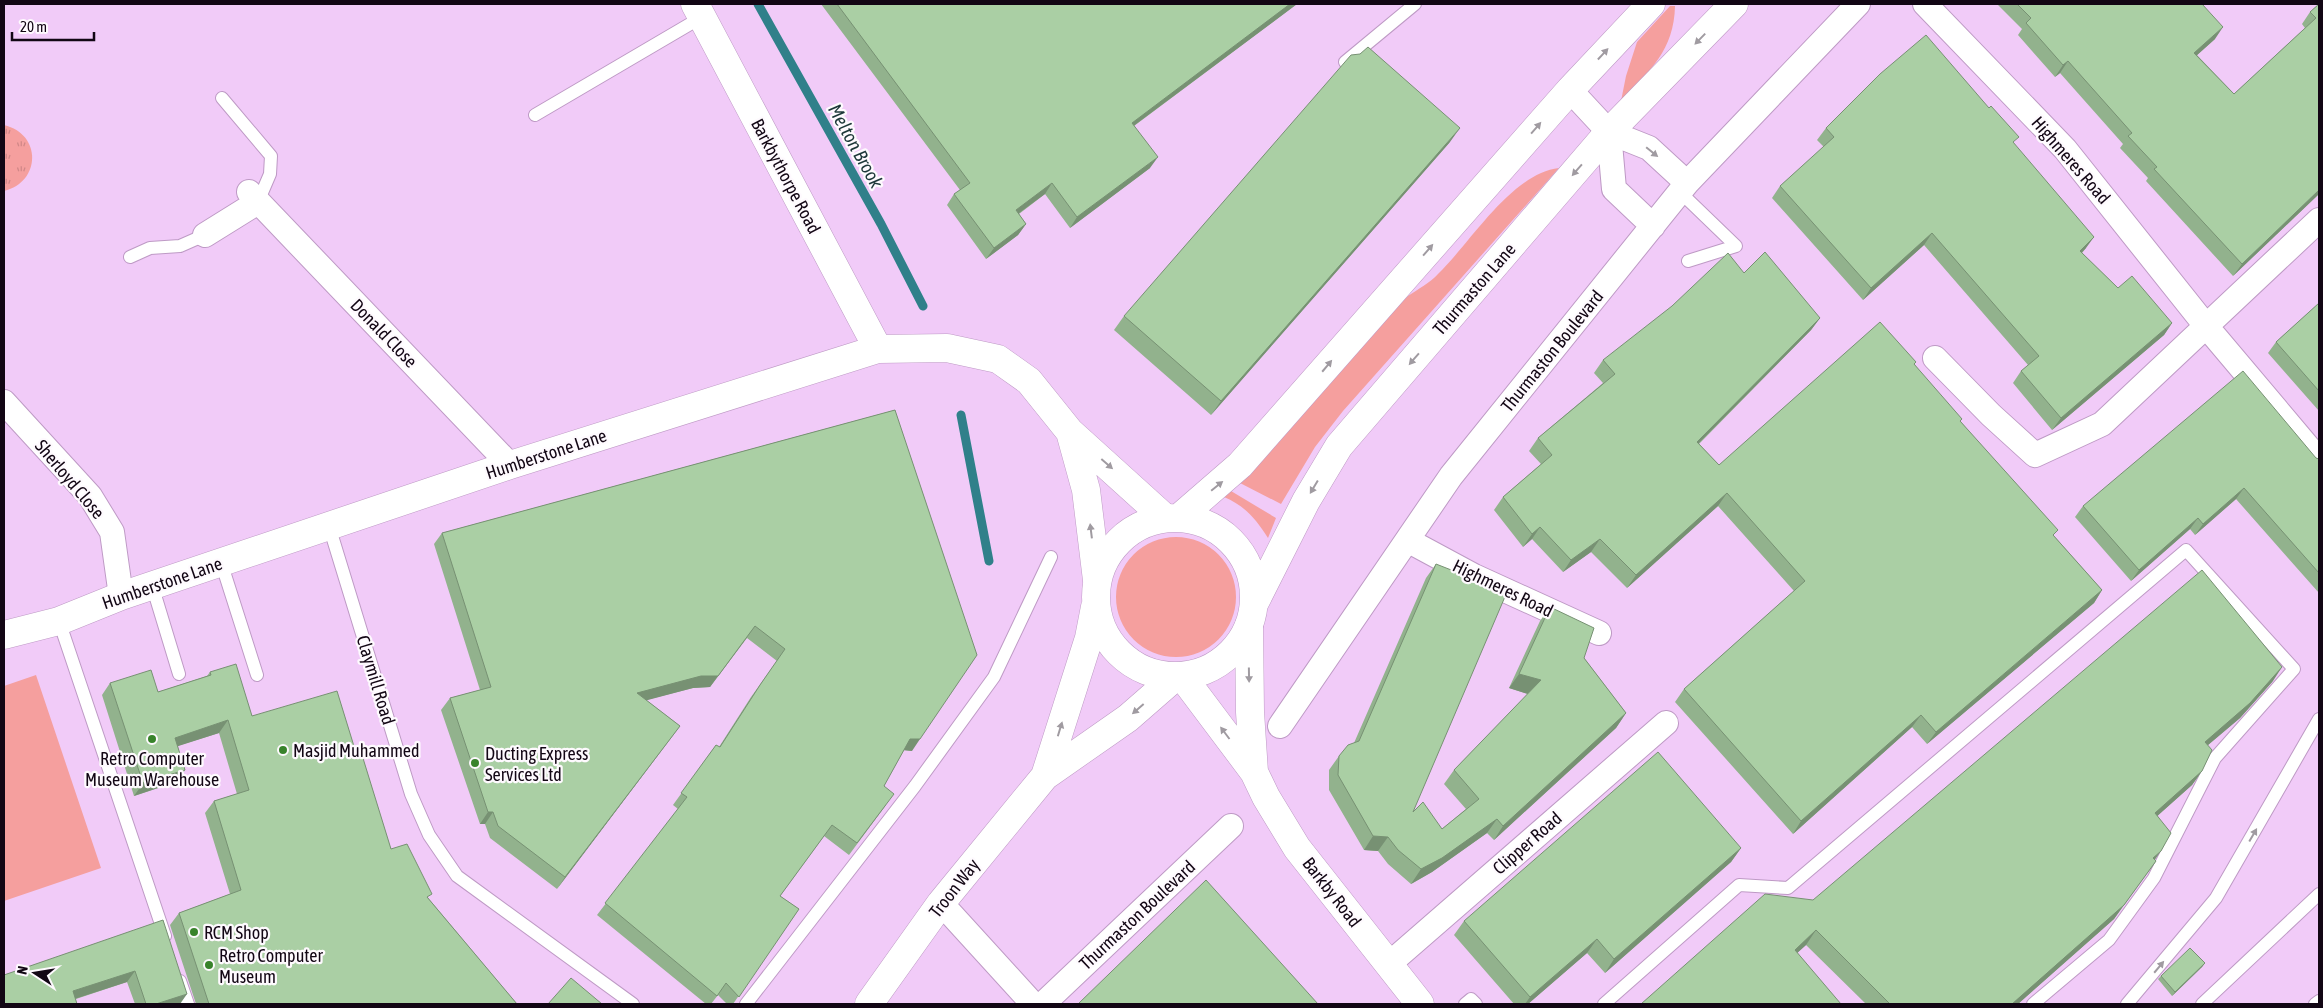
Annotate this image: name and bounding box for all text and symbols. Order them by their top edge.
scale bar [12,10,95,42]
text: 20 m [20,18,47,35]
one-way arrow [1694,32,1706,44]
one-way arrow [1597,49,1609,61]
water label: Melton Brook [824,100,888,192]
street label: Highmeres Road [2027,112,2115,208]
street label: Barkbythorpe Road [747,115,825,237]
one-way arrow [1530,123,1542,135]
one-way arrow [1645,146,1658,157]
one-way arrow [1571,163,1583,175]
street label: Thurmaston Lane [1428,239,1520,339]
one-way arrow [1423,243,1434,256]
street label: Thurmaston Boulevard [1497,286,1607,416]
street label: Donald Close [346,294,422,372]
one-way arrow [1408,353,1420,365]
one-way arrow [1321,360,1332,373]
street label: Humberstone Lane [483,425,609,483]
street label: Sherloyd Close [31,435,109,523]
one-way arrow [1100,458,1112,470]
one-way arrow [1310,480,1319,494]
one-way arrow [1211,481,1224,492]
one-way arrow [1087,523,1095,539]
street label: Humberstone Lane [99,553,225,613]
street label: Highmeres Road [1449,555,1557,621]
street label: Claymill Road [352,633,400,727]
one-way arrow [1246,667,1254,683]
one-way arrow [1132,703,1144,714]
one-way arrow [1057,722,1064,737]
one-way arrow [1219,727,1230,740]
marker: Retro Computer Museum Warehouse [146,733,158,745]
place label: Masjid Muhammed [293,740,419,761]
place label: Ducting Express Services Ltd [485,743,588,785]
marker: Masjid Muhammed [277,744,289,756]
place label: Retro Computer Museum Warehouse [85,748,219,790]
marker: Ducting Express Services Ltd [469,757,481,769]
street label: Clipper Road [1488,807,1566,879]
one-way arrow [2248,828,2257,841]
street label: Barkby Road [1298,853,1366,931]
street label: Troon Way [925,855,983,921]
street label: Thurmaston Boulevard [1075,856,1199,974]
place label: RCM Shop [204,922,269,943]
marker: RCM Shop [188,926,200,938]
place label: Retro Computer Museum [219,945,324,987]
north arrow [10,948,60,998]
marker: Retro Computer Museum [203,959,215,971]
one-way arrow [2153,960,2164,973]
text: N [14,965,31,976]

